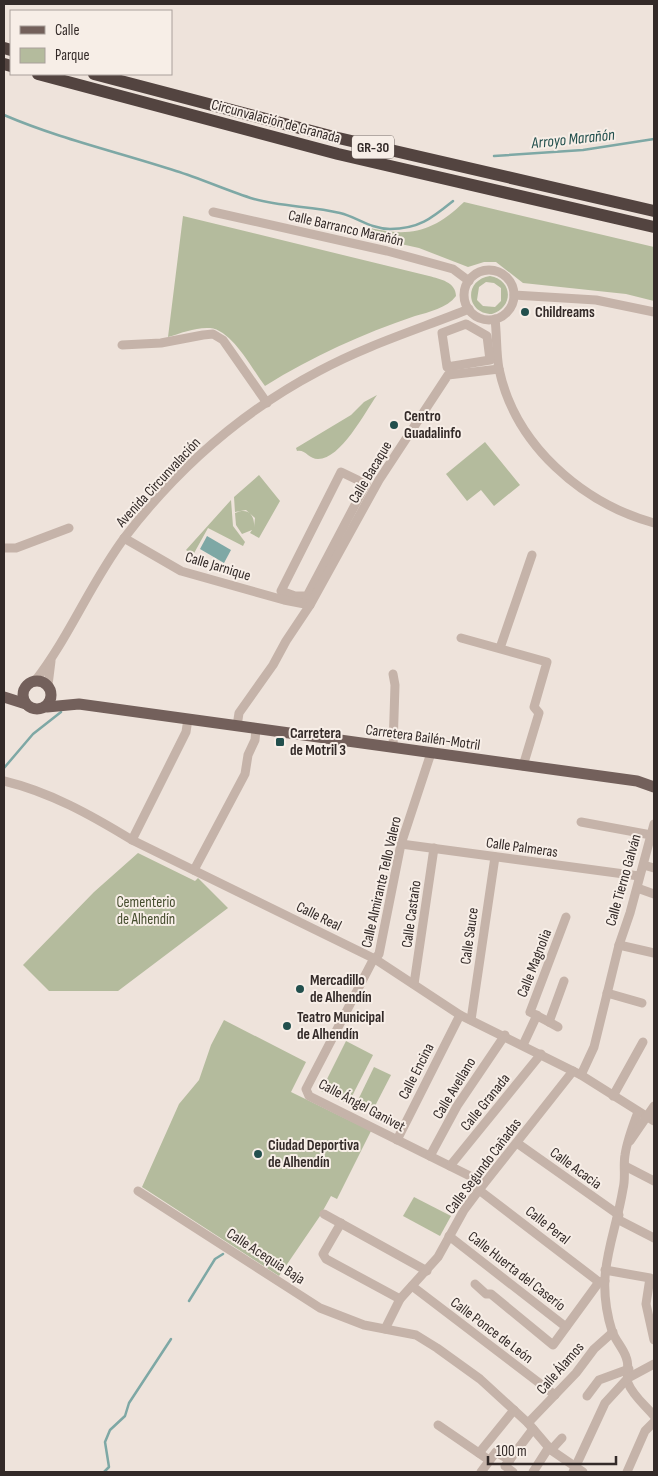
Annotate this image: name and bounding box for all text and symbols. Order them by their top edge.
legend [10,10,172,75]
text: Calle [55,21,79,40]
text: Parque [55,46,90,65]
street label: Circunvalación de Granada [209,95,343,148]
water label: Arroyo Marañón [530,126,616,153]
road number: GR-30 [352,136,394,158]
street label: Calle Barranco Marañón [286,206,406,251]
place label: Childreams [535,303,595,322]
marker: Childreams [519,306,531,318]
place label: Centro Guadalinfo [404,407,461,443]
marker: Centro Guadalinfo [388,419,400,431]
street label: Avenida Circunvalación [111,434,205,532]
street label: Calle Bacaque [344,438,396,507]
street label: Calle Jarnique [183,547,253,585]
street label: Carretera Bailén-Motril [364,720,481,755]
place label: Carretera de Motril 3 [290,724,346,760]
marker: Carretera de Motril 3 [274,736,286,748]
street label: Calle Almirante Tello Valero [357,815,406,950]
street label: Calle Tierno Galván [601,832,646,928]
street label: Calle Palmeras [485,833,559,862]
street label: Calle Castaño [397,879,426,949]
park label: Cementerio de Alhendín [116,893,176,929]
street label: Calle Real [293,897,345,936]
street label: Calle Sauce [456,906,483,966]
street label: Calle Magnolia [513,926,556,1000]
place label: Mercadillo de Alhendín [310,971,372,1007]
marker: Mercadillo de Alhendín [294,983,306,995]
place label: Teatro Municipal de Alhendín [297,1008,384,1044]
marker: Teatro Municipal de Alhendín [281,1020,293,1032]
street label: Calle Encina [394,1040,439,1102]
street label: Calle Avellano [429,1054,480,1123]
street label: Calle Granada [456,1070,514,1135]
street label: Calle Ángel Ganivet [315,1075,409,1136]
street label: Calle Segundo Cañadas [441,1115,526,1218]
place label: Ciudad Deportiva de Alhendín [268,1136,359,1172]
street label: Calle Acacia [546,1143,606,1194]
marker: Ciudad Deportiva de Alhendín [252,1148,264,1160]
street label: Calle Peral [521,1202,574,1249]
street label: Calle Acequia Baja [223,1224,309,1289]
street label: Calle Huerta del Caserío [464,1227,569,1315]
street label: Calle Ponce de León [447,1293,537,1368]
street label: Calle Álamos [532,1338,588,1398]
scale bar [488,1434,616,1466]
text: 100 m [496,1442,527,1461]

